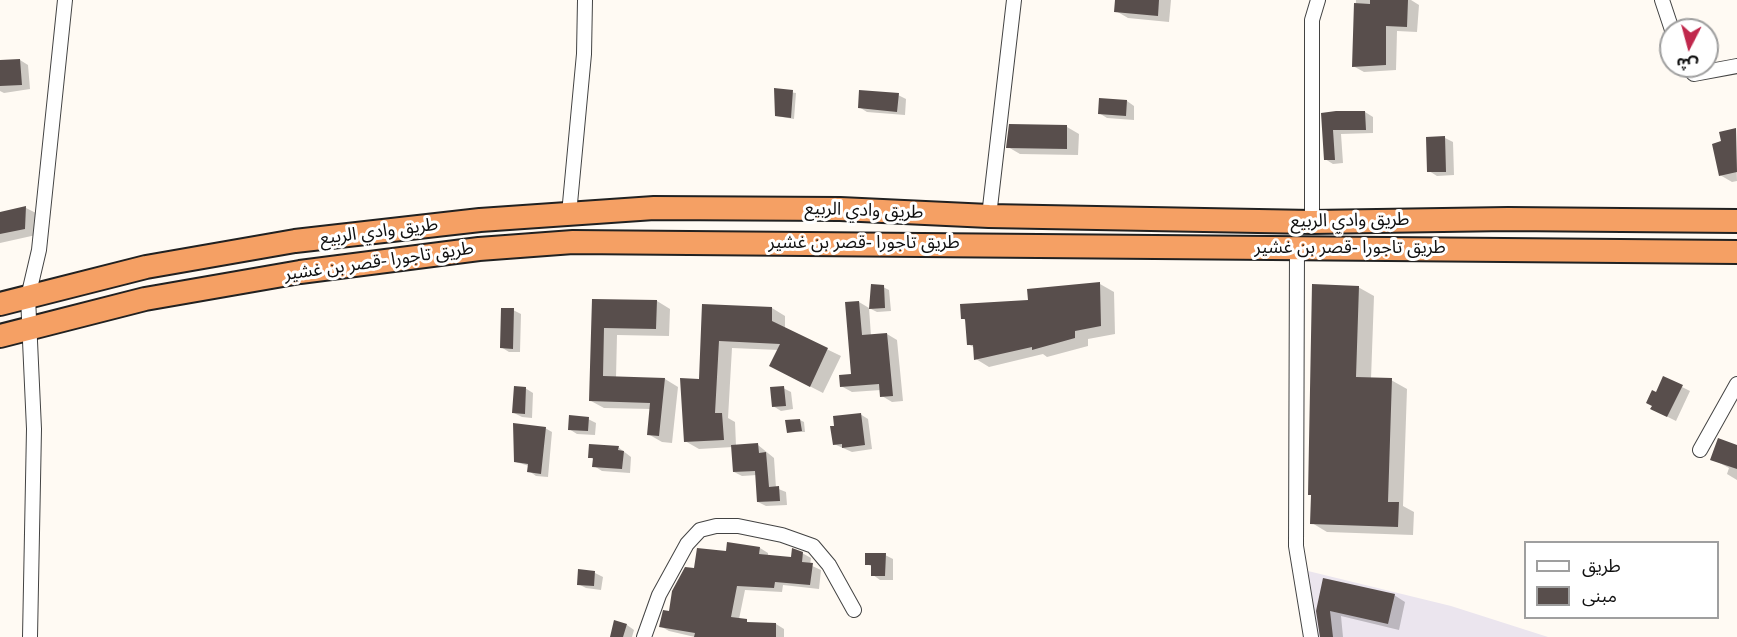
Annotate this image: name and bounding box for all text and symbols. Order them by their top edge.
north arrow [1659,18,1719,78]
text: ش [1675,55,1699,74]
street label: طريق وادي الربيع [804,198,924,224]
street label: طريق وادي الربيع [1290,209,1410,233]
street label: طريق وادي الربيع [319,214,439,250]
street label: طريق تاجورا -قصر بن غشير [768,232,960,254]
street label: طريق تاجورا -قصر بن غشير [1254,237,1446,259]
street label: طريق تاجورا -قصر بن غشير [283,238,475,286]
legend [1524,541,1719,619]
text: طريق [1582,556,1621,576]
text: مبنى [1582,586,1617,606]

